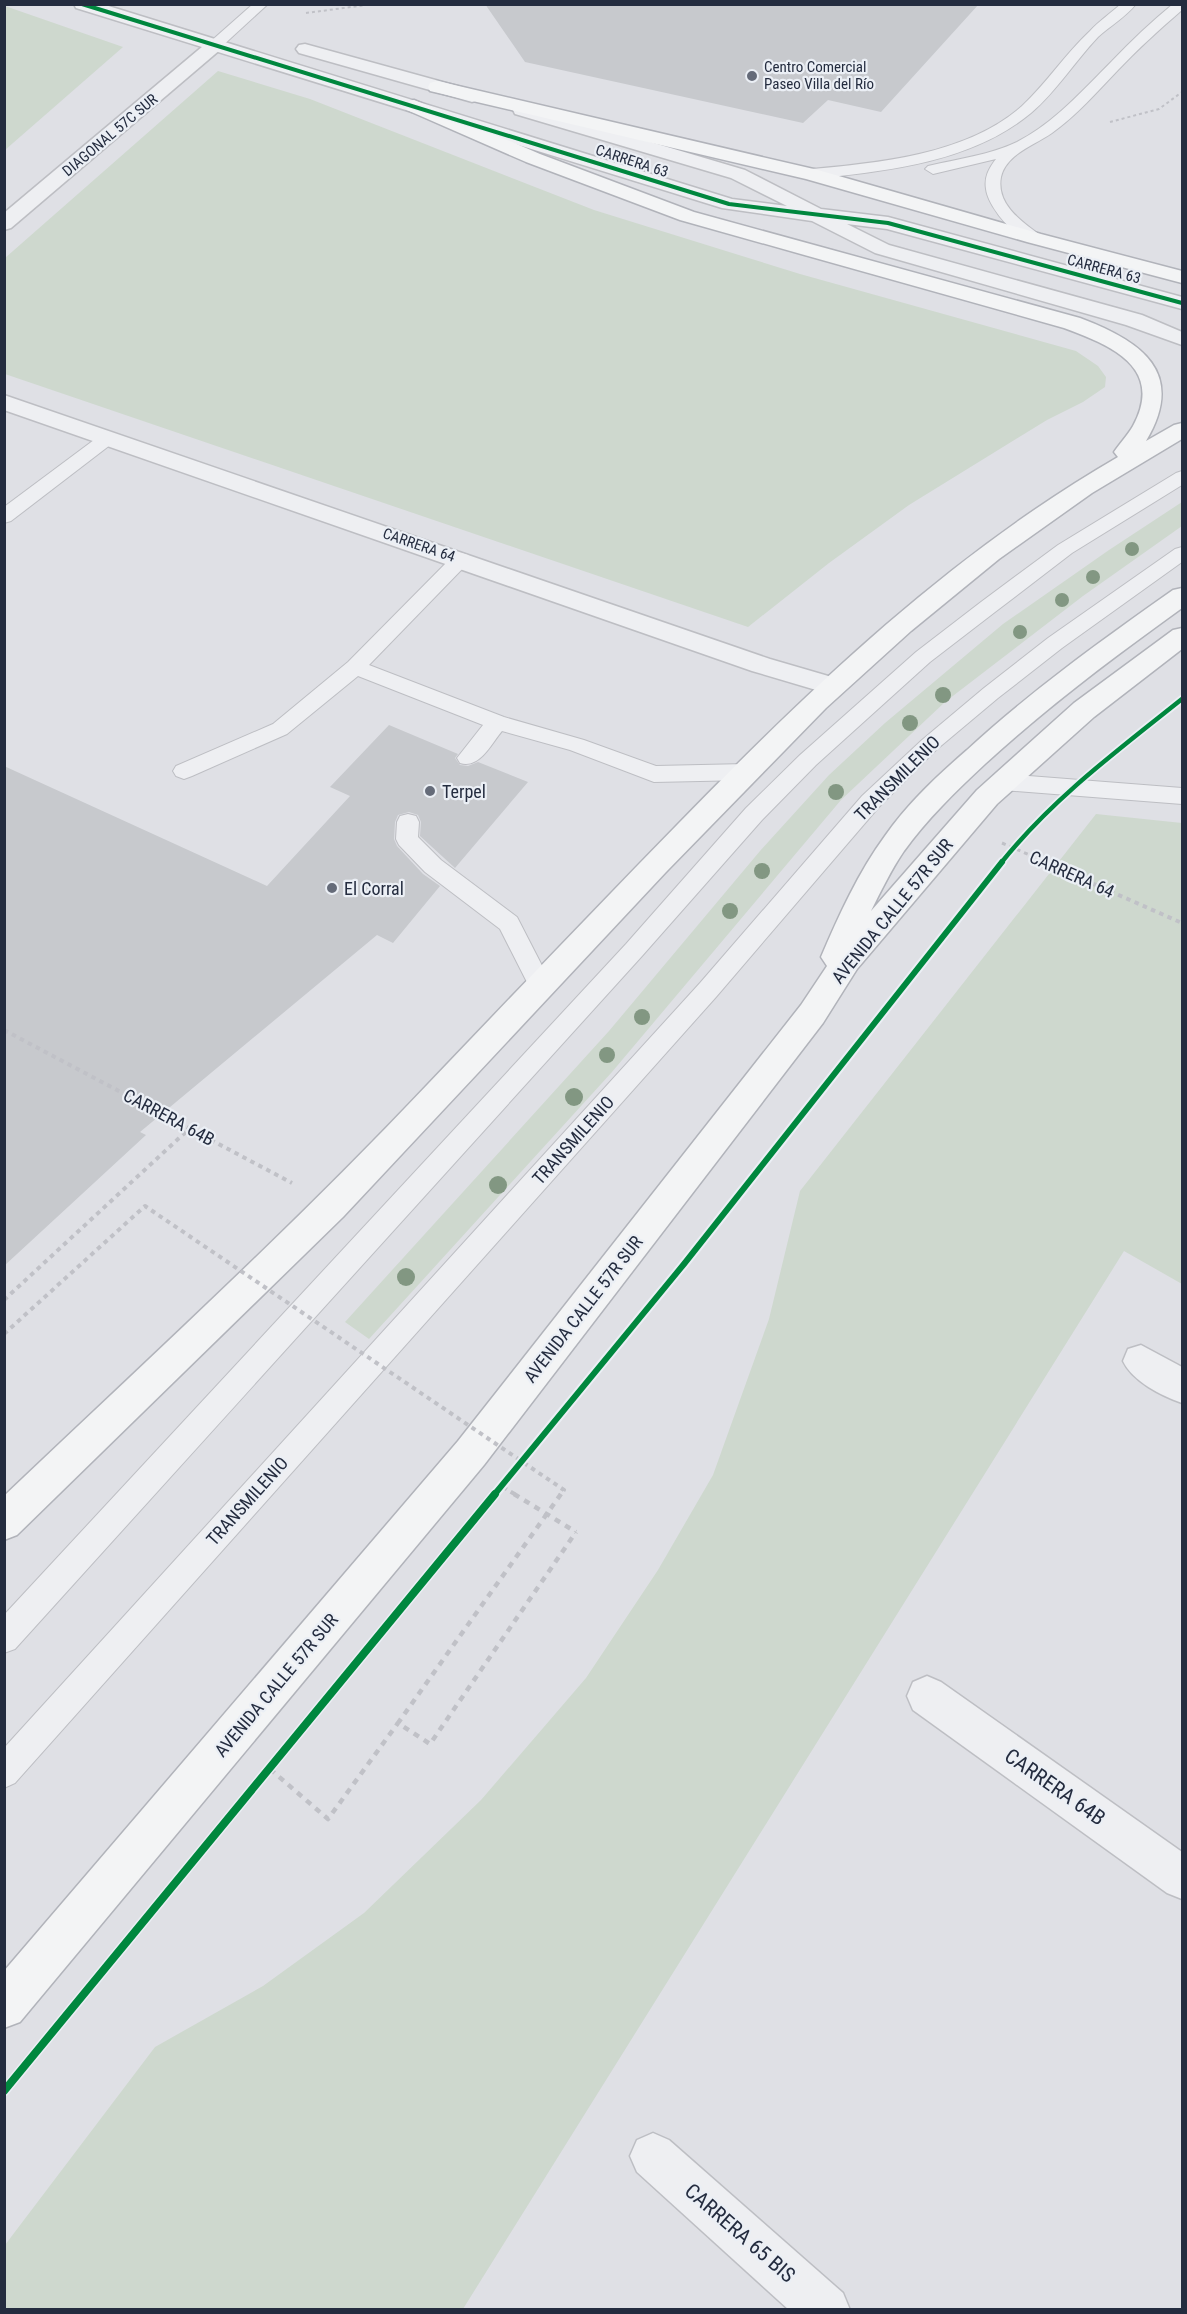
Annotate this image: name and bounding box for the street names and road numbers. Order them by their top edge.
street label: DIAGONAL 57C SUR [59,90,161,180]
street label: CARRERA 63 [593,141,671,181]
street label: CARRERA 63 [1065,251,1143,287]
street label: CARRERA 64 [380,524,458,566]
street label: TRANSMILENIO [850,731,944,825]
street label: AVENIDA CALLE 57R SUR [827,834,957,988]
street label: CARRERA 64 [1026,846,1118,902]
street label: CARRERA 64B [120,1084,218,1150]
street label: TRANSMILENIO [528,1091,618,1189]
street label: AVENIDA CALLE 57R SUR [519,1231,647,1386]
street label: TRANSMILENIO [202,1452,292,1550]
street label: AVENIDA CALLE 57R SUR [210,1609,342,1761]
street label: CARRERA 64B [1000,1744,1110,1830]
street label: CARRERA 65 BIS [680,2179,800,2287]

